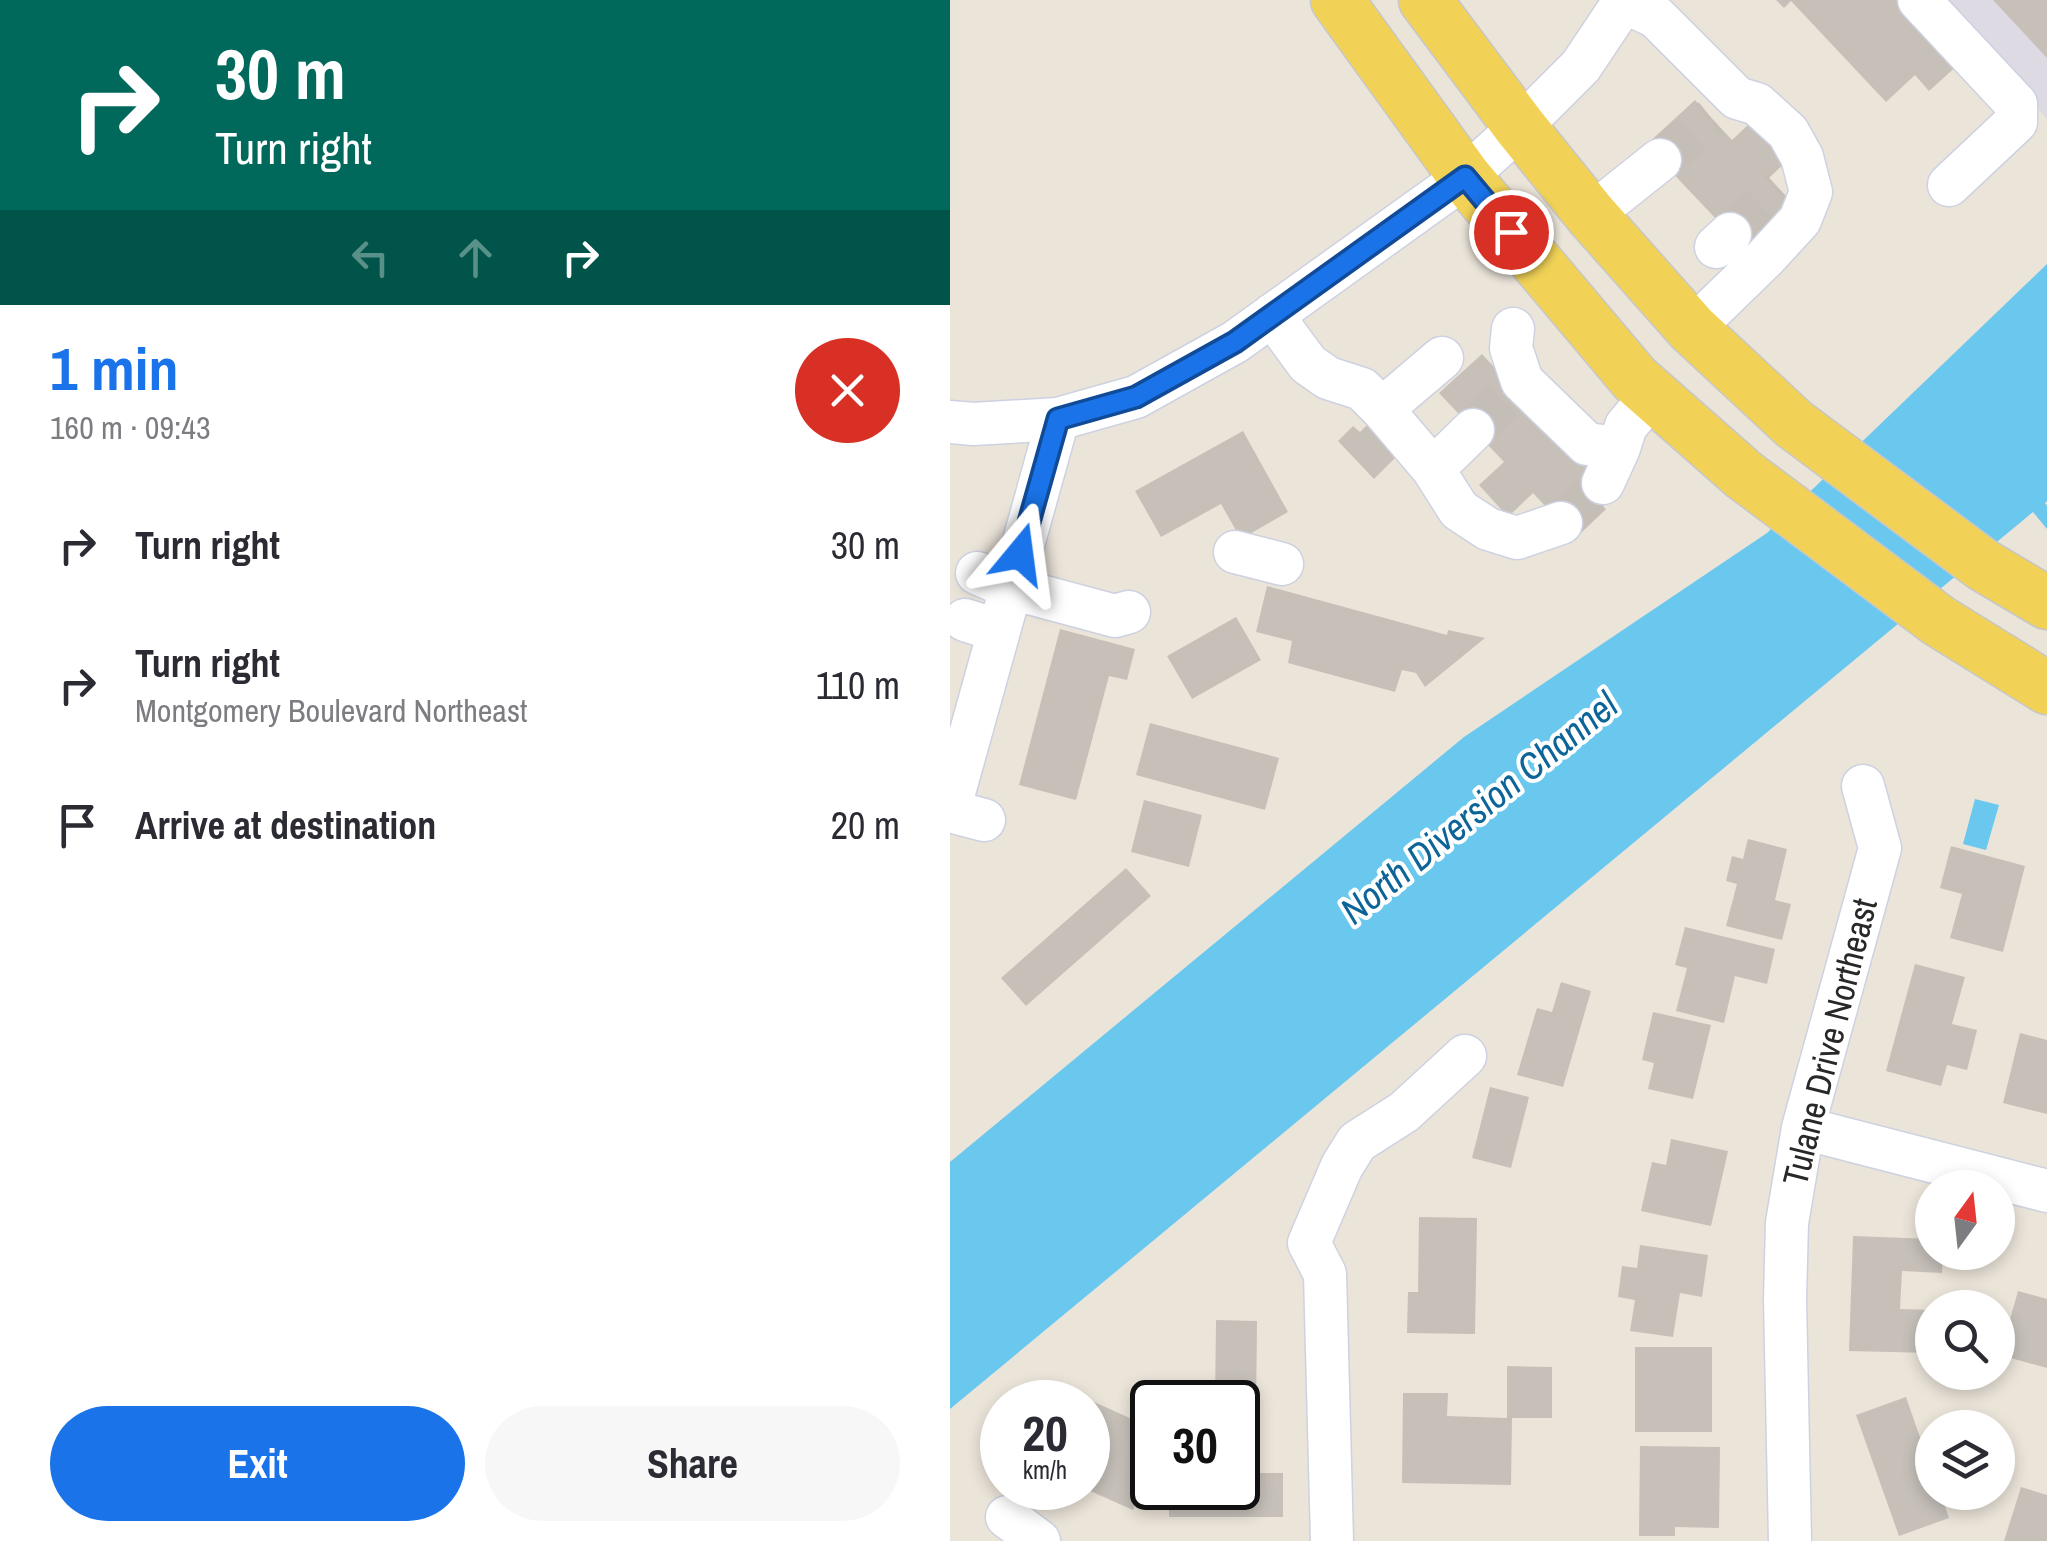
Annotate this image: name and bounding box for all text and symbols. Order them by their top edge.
text: 30 m [215,27,346,121]
icon: right [50,40,180,170]
text: Turn right [215,117,372,178]
pin [1469,190,1554,275]
icon: arrive [1484,205,1539,260]
icon: left [343,230,398,285]
icon: ahead [448,230,503,285]
icon: right [553,230,608,285]
text: 1 min [50,328,179,409]
button: close [795,338,900,443]
text: 160 m · 09:43 [50,406,210,449]
position arrow [968,502,1072,606]
icon: right [50,518,105,573]
text: Turn right [135,520,280,571]
text: 30 m [831,520,900,571]
text: Turn right [135,638,280,689]
icon: right [50,658,105,713]
text: 110 m [816,660,900,711]
water label: North Diversion Channel [1329,679,1629,935]
text: Montgomery Boulevard Northeast [135,689,527,732]
icon: arrive [50,798,105,853]
text: Arrive at destination [135,800,436,851]
text: 20 m [831,800,900,851]
street label: Tulane Drive Northeast [1771,893,1888,1190]
north arrow [1915,1170,2015,1270]
map controls [1915,1170,2015,1510]
button: search [1915,1290,2015,1390]
speed limit sign: 30 [1130,1380,1260,1510]
text: 20 [1022,1399,1068,1467]
button: Exit [50,1406,465,1521]
button: Share [485,1406,900,1521]
button: layers [1915,1410,2015,1510]
text: km/h [1023,1453,1067,1487]

